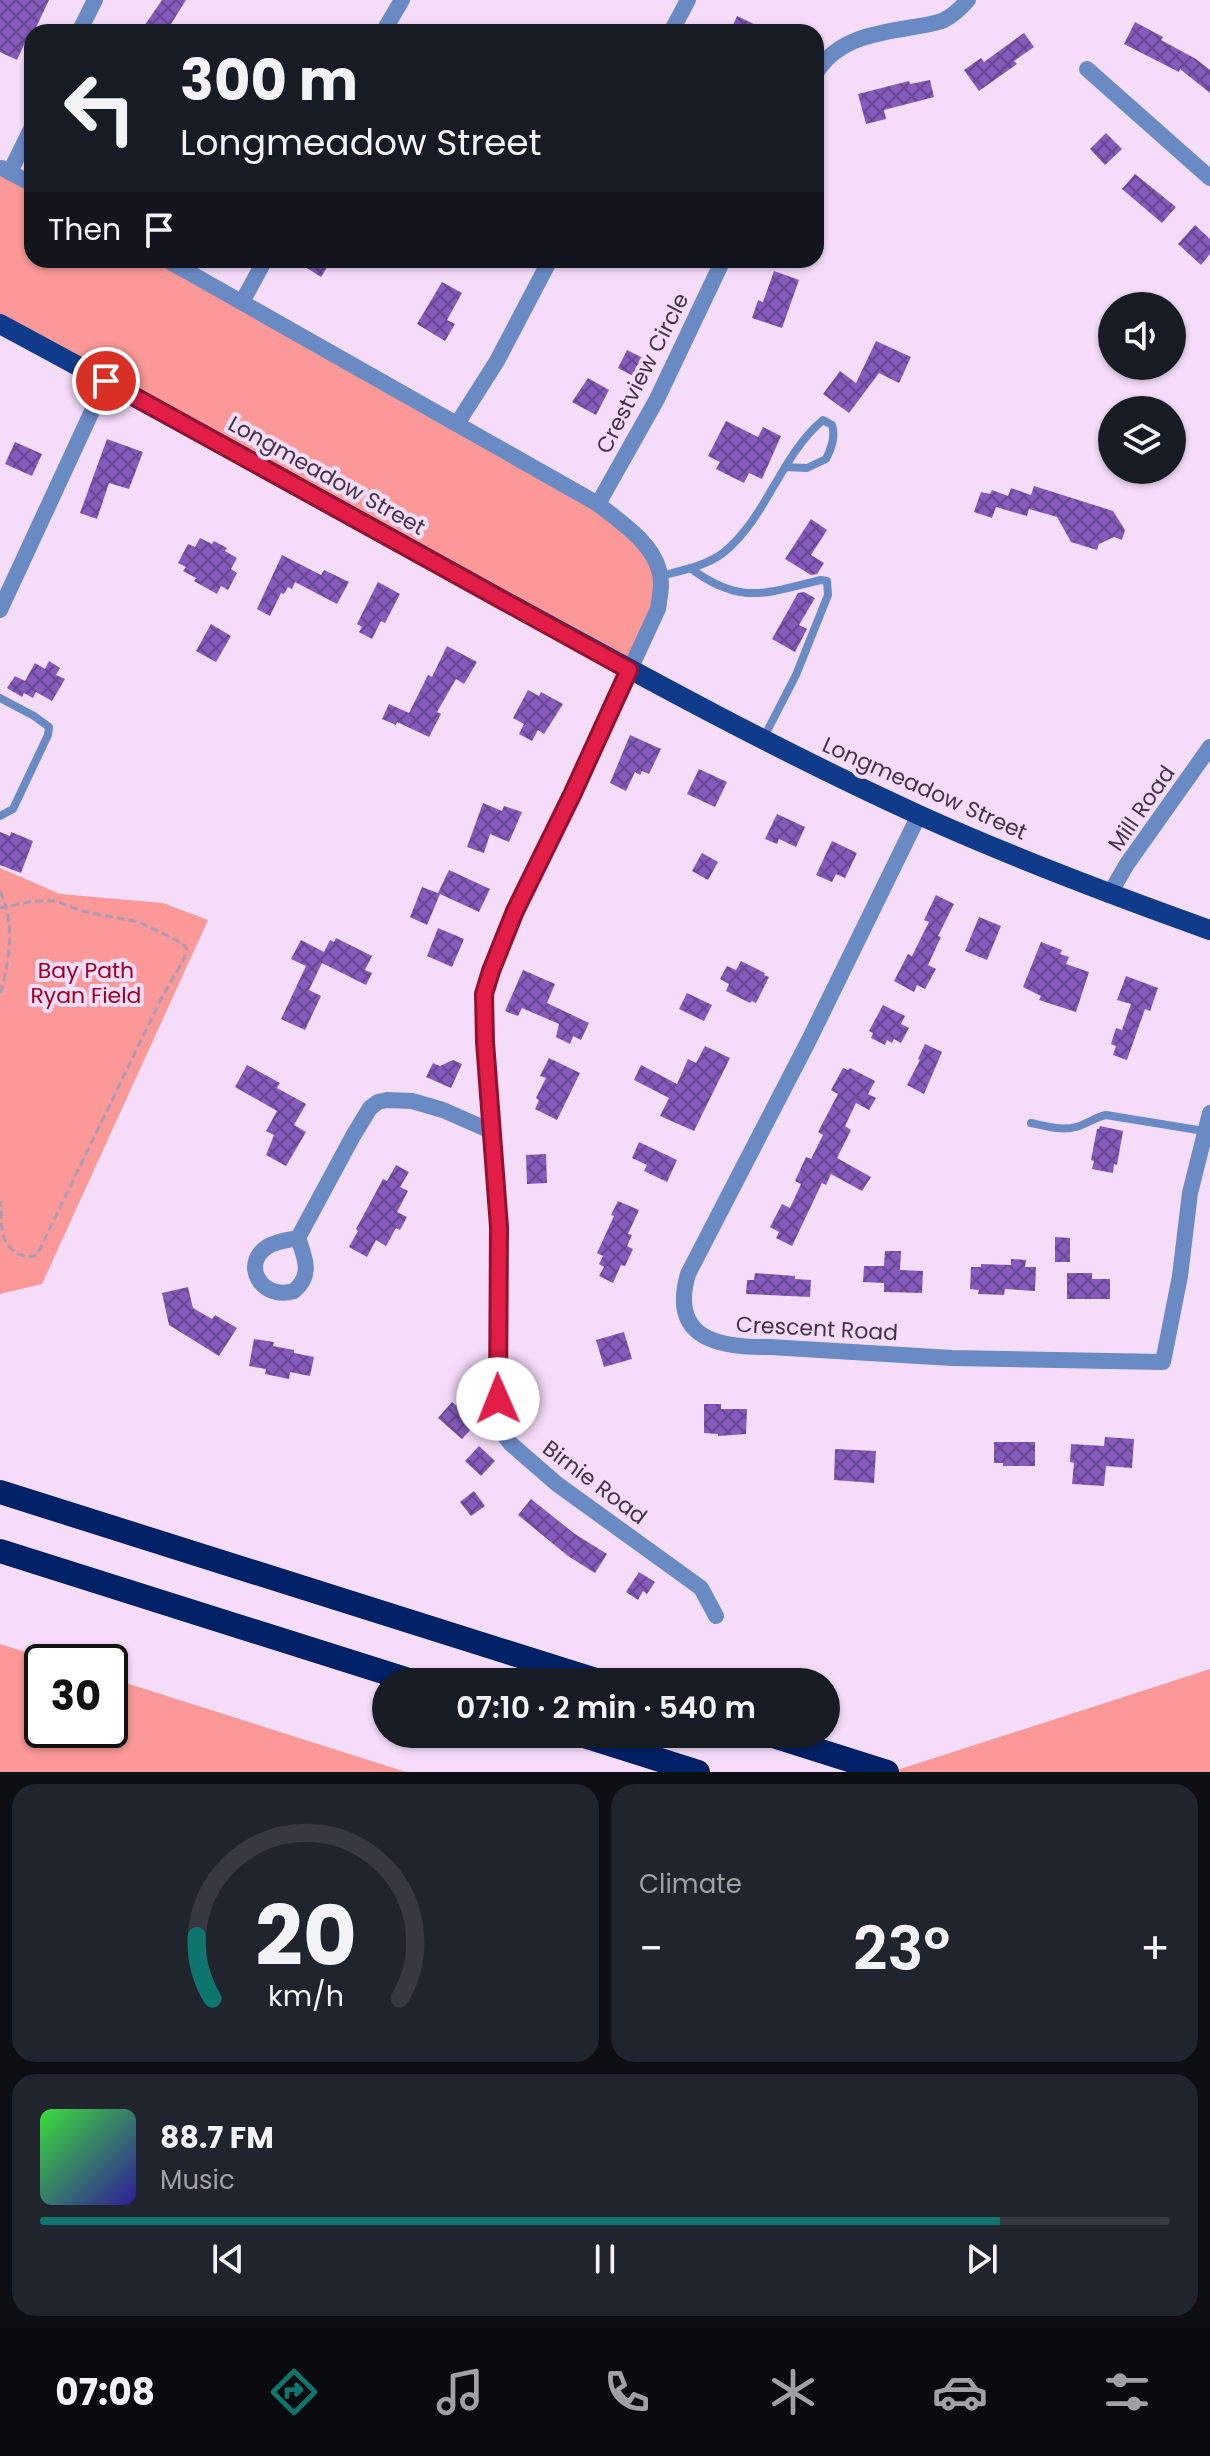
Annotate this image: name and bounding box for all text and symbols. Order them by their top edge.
text: 300 m [180,41,358,120]
icon: left [48,56,152,160]
text: Longmeadow Street [180,117,542,168]
text: Then [48,208,121,251]
icon: arrive [137,208,181,252]
street label: Crestview Circle [589,287,696,459]
map controls [1098,292,1186,484]
button: sound [1098,292,1186,380]
pin [72,347,140,415]
icon: arrive [84,359,128,403]
button: layers [1098,396,1186,484]
street label: Longmeadow Street [223,408,431,543]
street label: Longmeadow Street [818,729,1032,848]
street label: Mill Road [1101,759,1182,857]
park label: Bay Path Ryan Field [30,955,142,1011]
street label: Crescent Road [735,1309,899,1348]
position arrow [456,1357,540,1441]
street label: Birnie Road [536,1433,653,1532]
speed limit sign: 30 [24,1644,128,1748]
text: 07:10 · 2 min · 540 m [456,1686,756,1729]
text: Climate [639,1866,742,1902]
text: 20 [255,1878,356,1994]
text: 23° [853,1907,950,1991]
text: − [639,1918,663,1979]
text: + [1140,1918,1170,1979]
text: km/h [267,1976,344,2016]
text: 88.7 FM [160,2116,274,2159]
text: Music [160,2162,235,2198]
icon: previous [206,2237,250,2281]
icon: pause [583,2237,627,2281]
icon: next [960,2237,1004,2281]
icon: directions [266,2364,322,2420]
icon: music [432,2364,488,2420]
icon: phone [599,2364,655,2420]
icon: climate [765,2364,821,2420]
icon: car [932,2364,988,2420]
icon: filters [1099,2364,1155,2420]
text: 07:08 [55,2367,155,2418]

